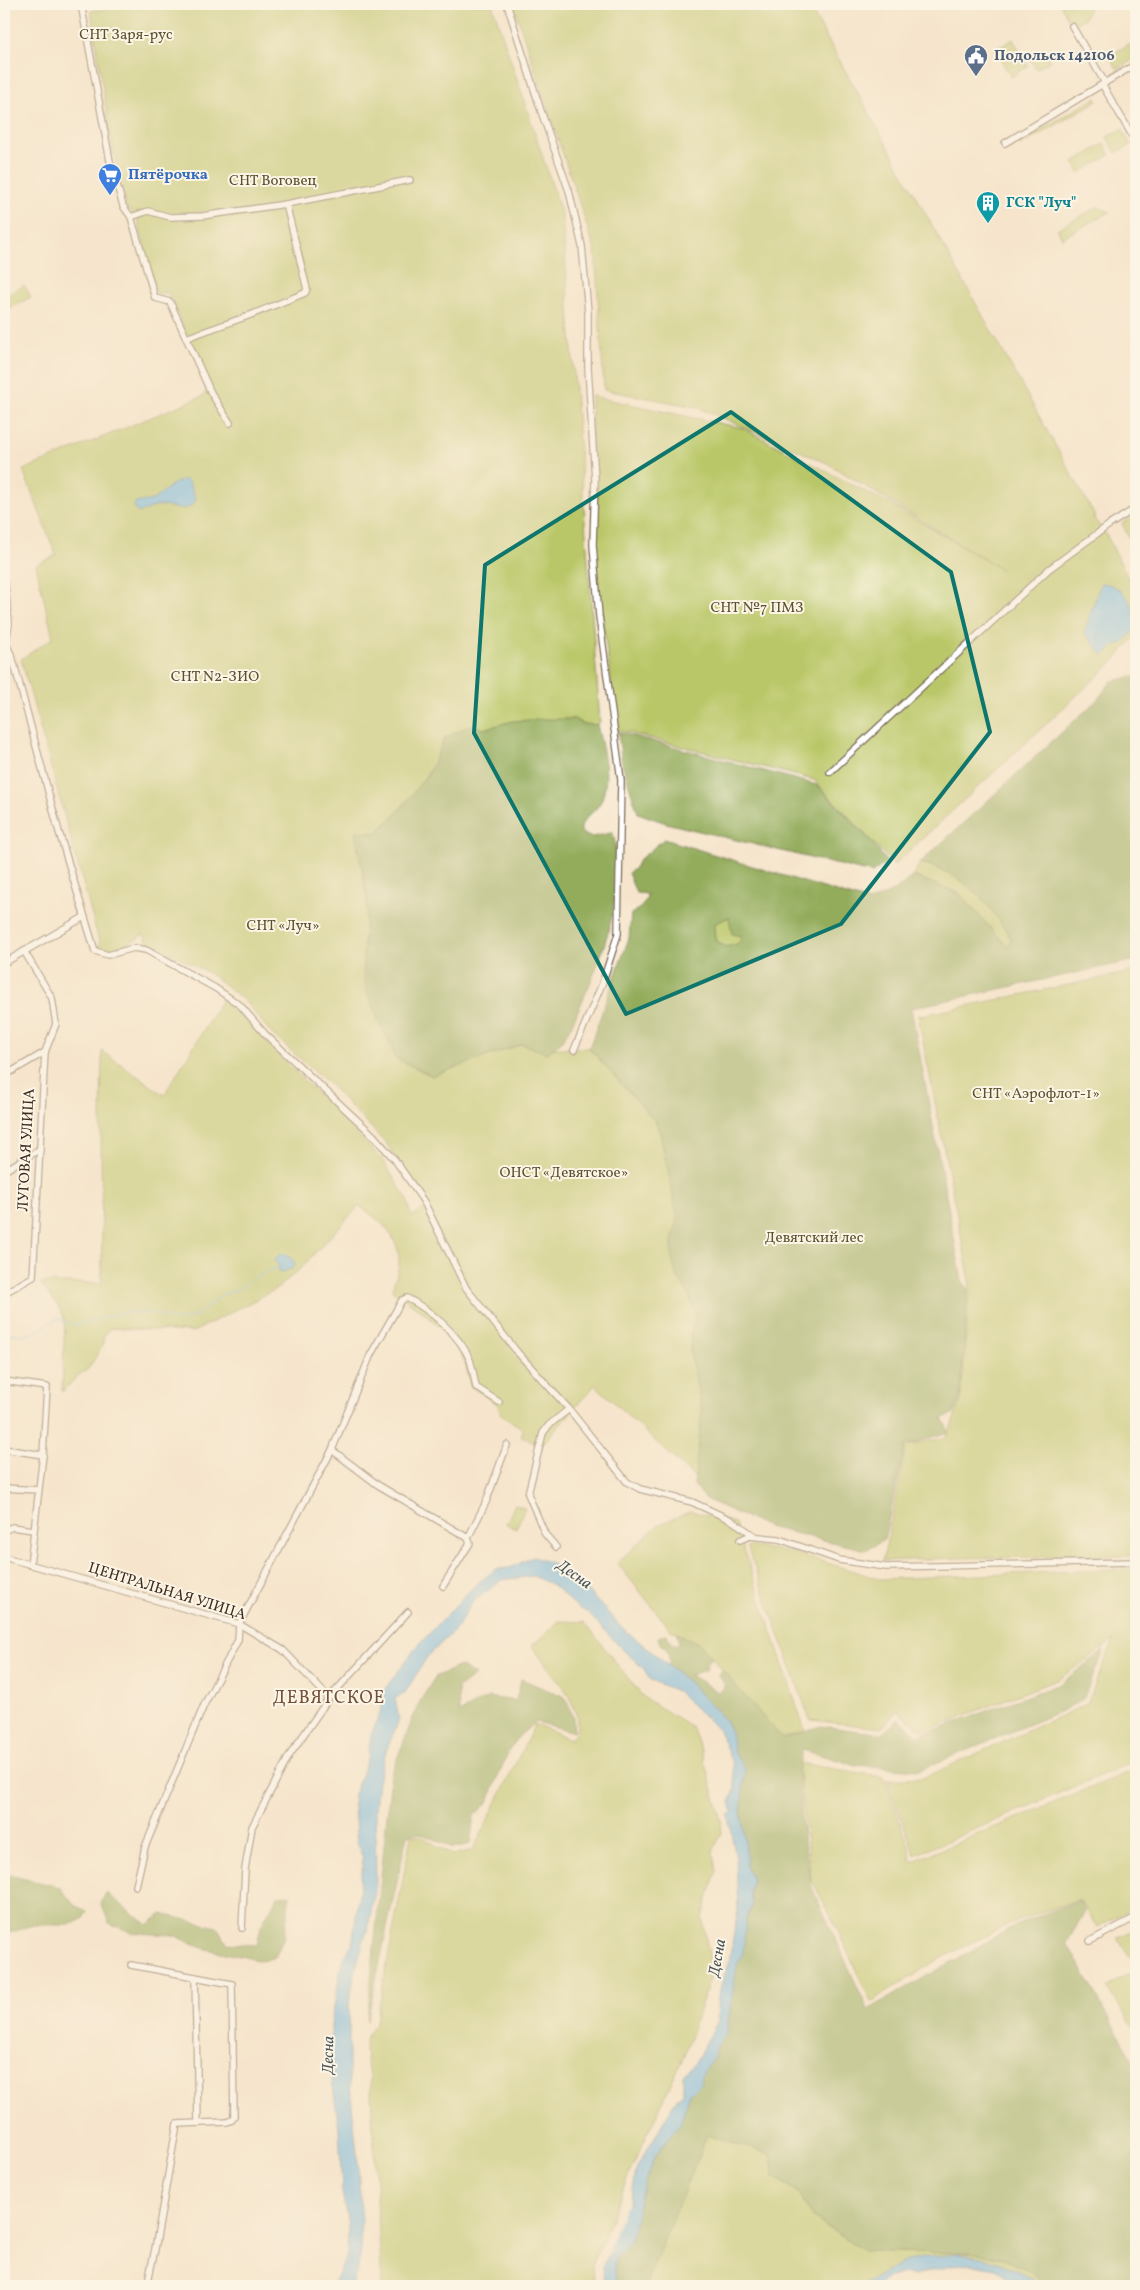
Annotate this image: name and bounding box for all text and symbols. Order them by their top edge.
park label: СНТ Заря-рус [79,25,173,46]
public building icon: Подольск 142106 [963,43,989,77]
place label: Подольск 142106 [994,46,1115,67]
supermarket icon: Пятёрочка [97,162,123,196]
place label: Пятёрочка [128,165,208,186]
park label: СНТ Воговец [229,171,318,192]
building icon: ГСК "Луч" [975,190,1001,224]
place label: ГСК "Луч" [1006,193,1076,214]
park label: СНТ №7 ПМЗ [710,598,804,619]
park label: СНТ N2-ЗИО [171,667,259,688]
park label: СНТ «Луч» [246,916,320,937]
park label: СНТ «Аэрофлот-1» [972,1084,1100,1105]
street label: ЛУГОВАЯ УЛИЦА [13,1088,41,1212]
park label: ОНСТ «Девятское» [500,1163,628,1184]
park label: Девятский лес [765,1228,864,1249]
water label: Десна [551,1554,596,1595]
street label: ЦЕНТРАЛЬНАЯ УЛИЦА [85,1558,249,1626]
district label: ДЕВЯТСКОЕ [273,1686,385,1711]
water label: Десна [704,1937,732,1980]
water label: Десна [318,2035,340,2075]

